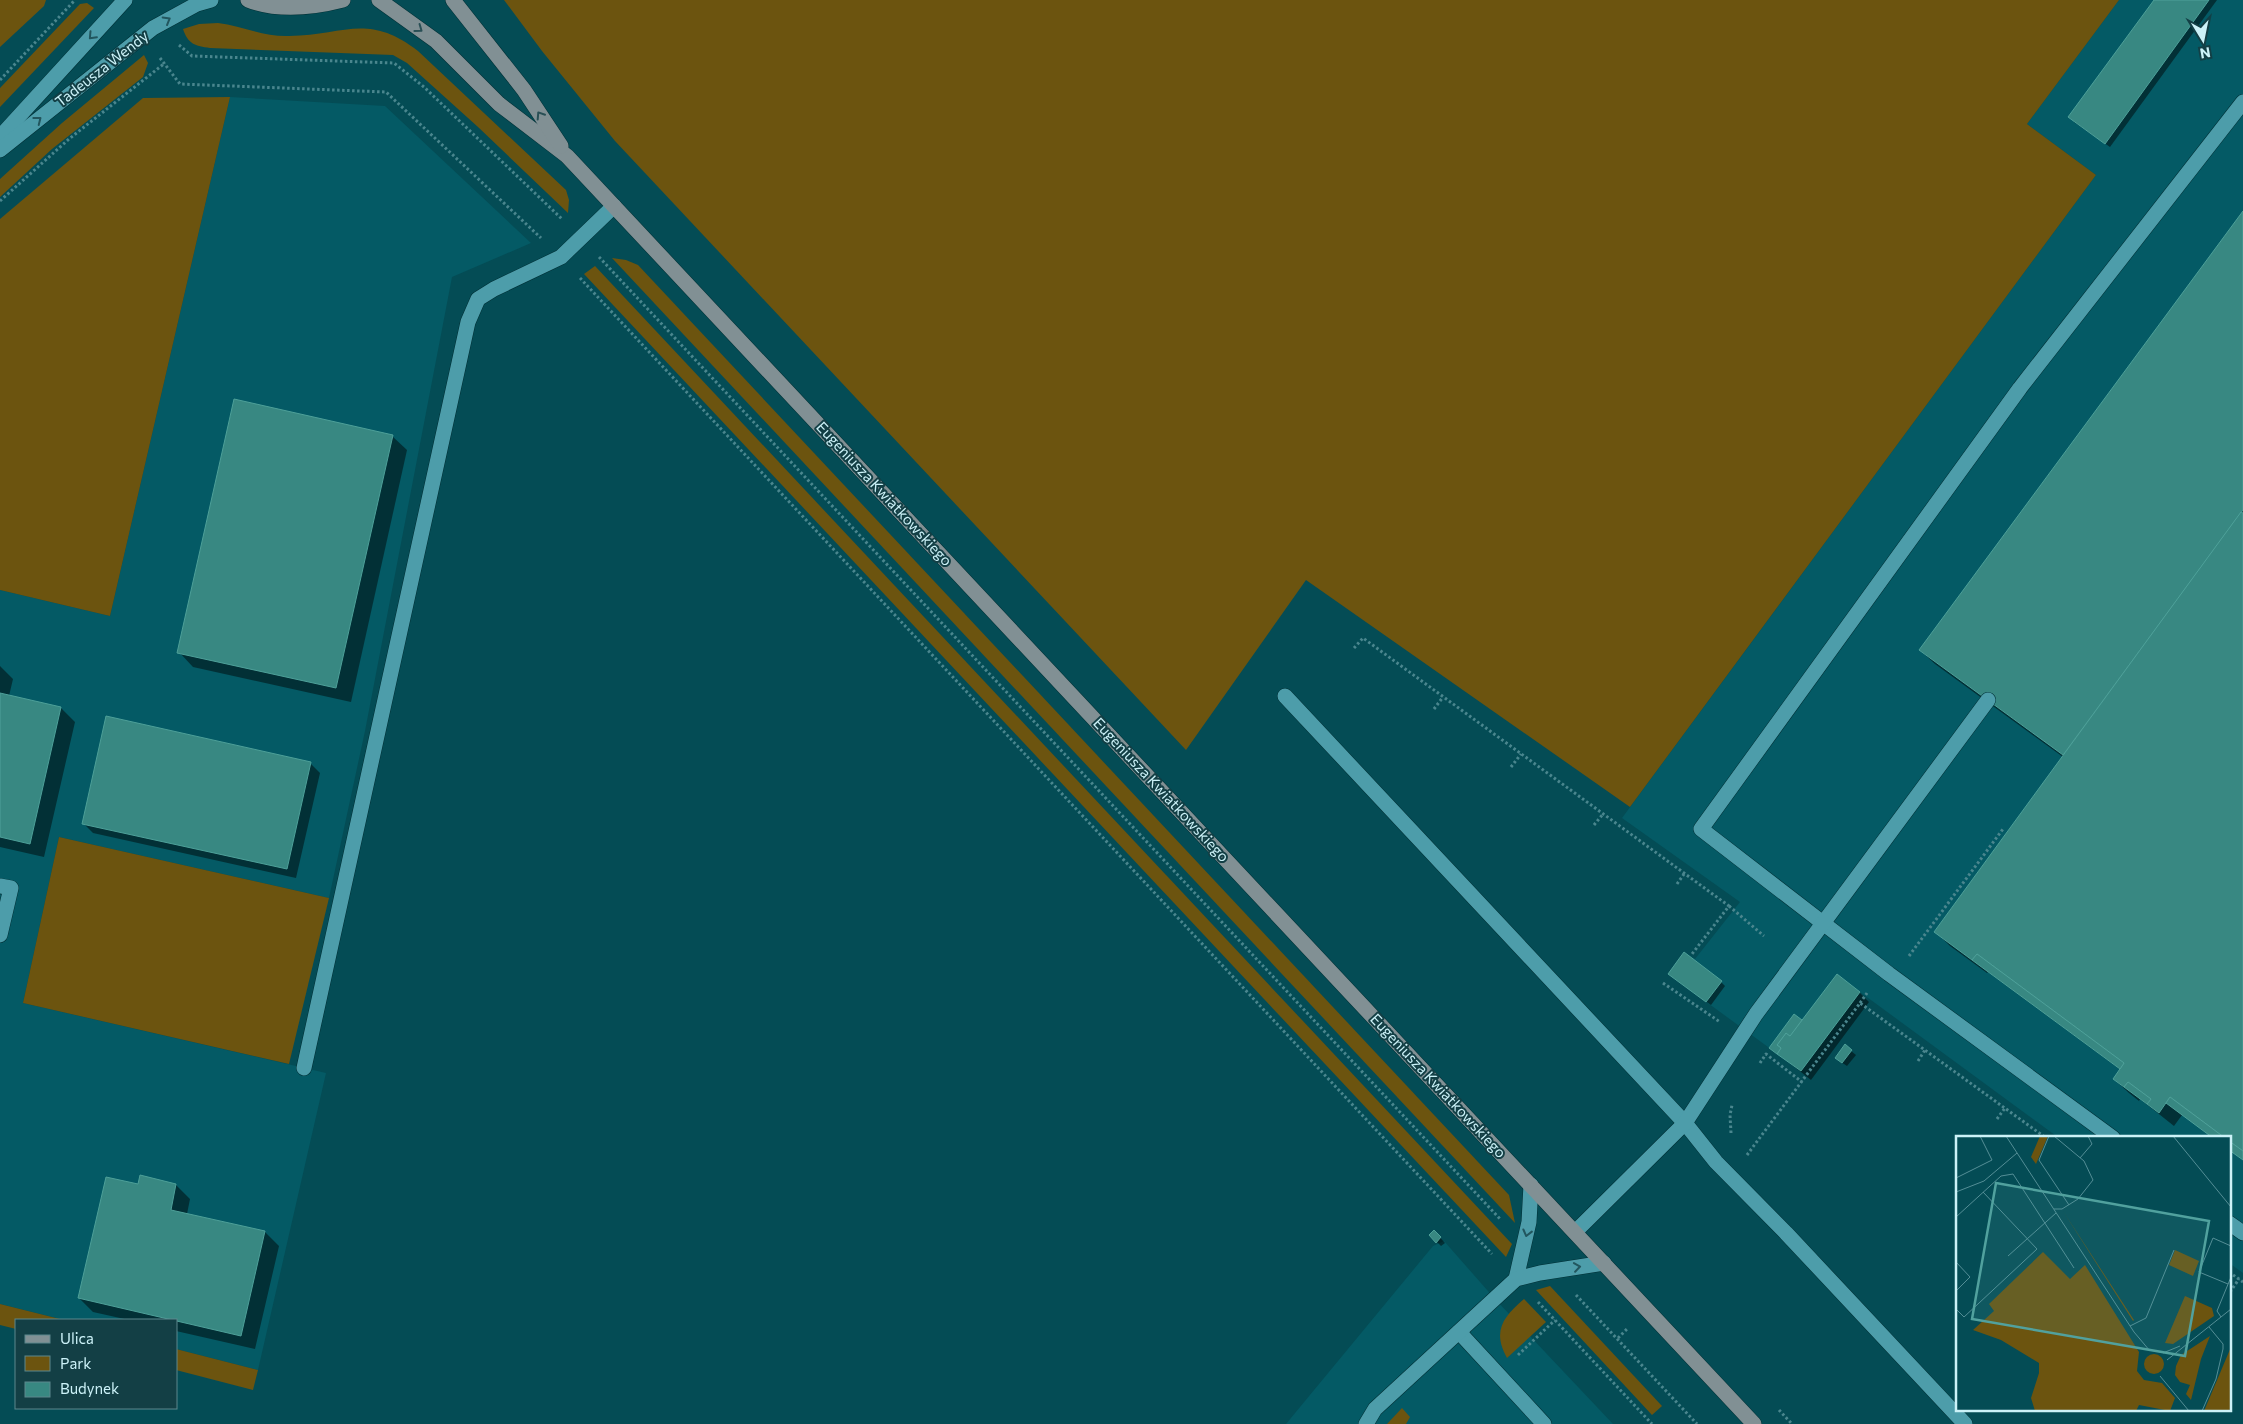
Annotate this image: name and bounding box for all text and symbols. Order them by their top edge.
north arrow [2178,15,2228,65]
one-way arrow [161,17,170,27]
one-way arrow [413,23,423,32]
street label: Tadeusza Wendy [51,26,152,110]
one-way arrow [89,31,98,40]
text: N [2199,44,2212,63]
one-way arrow [537,112,546,121]
one-way arrow [32,117,41,125]
street label: Eugeniusza Kwiatkowskiego [813,418,956,569]
street label: Eugeniusza Kwiatkowskiego [1090,714,1233,865]
street label: Eugeniusza Kwiatkowskiego [1367,1010,1510,1161]
inset map [1956,1136,2230,1412]
one-way arrow [1522,1228,1532,1236]
one-way arrow [1573,1262,1581,1273]
legend [15,1319,178,1409]
text: Ulica [60,1329,94,1347]
text: Park [60,1354,91,1372]
text: Budynek [60,1379,119,1397]

